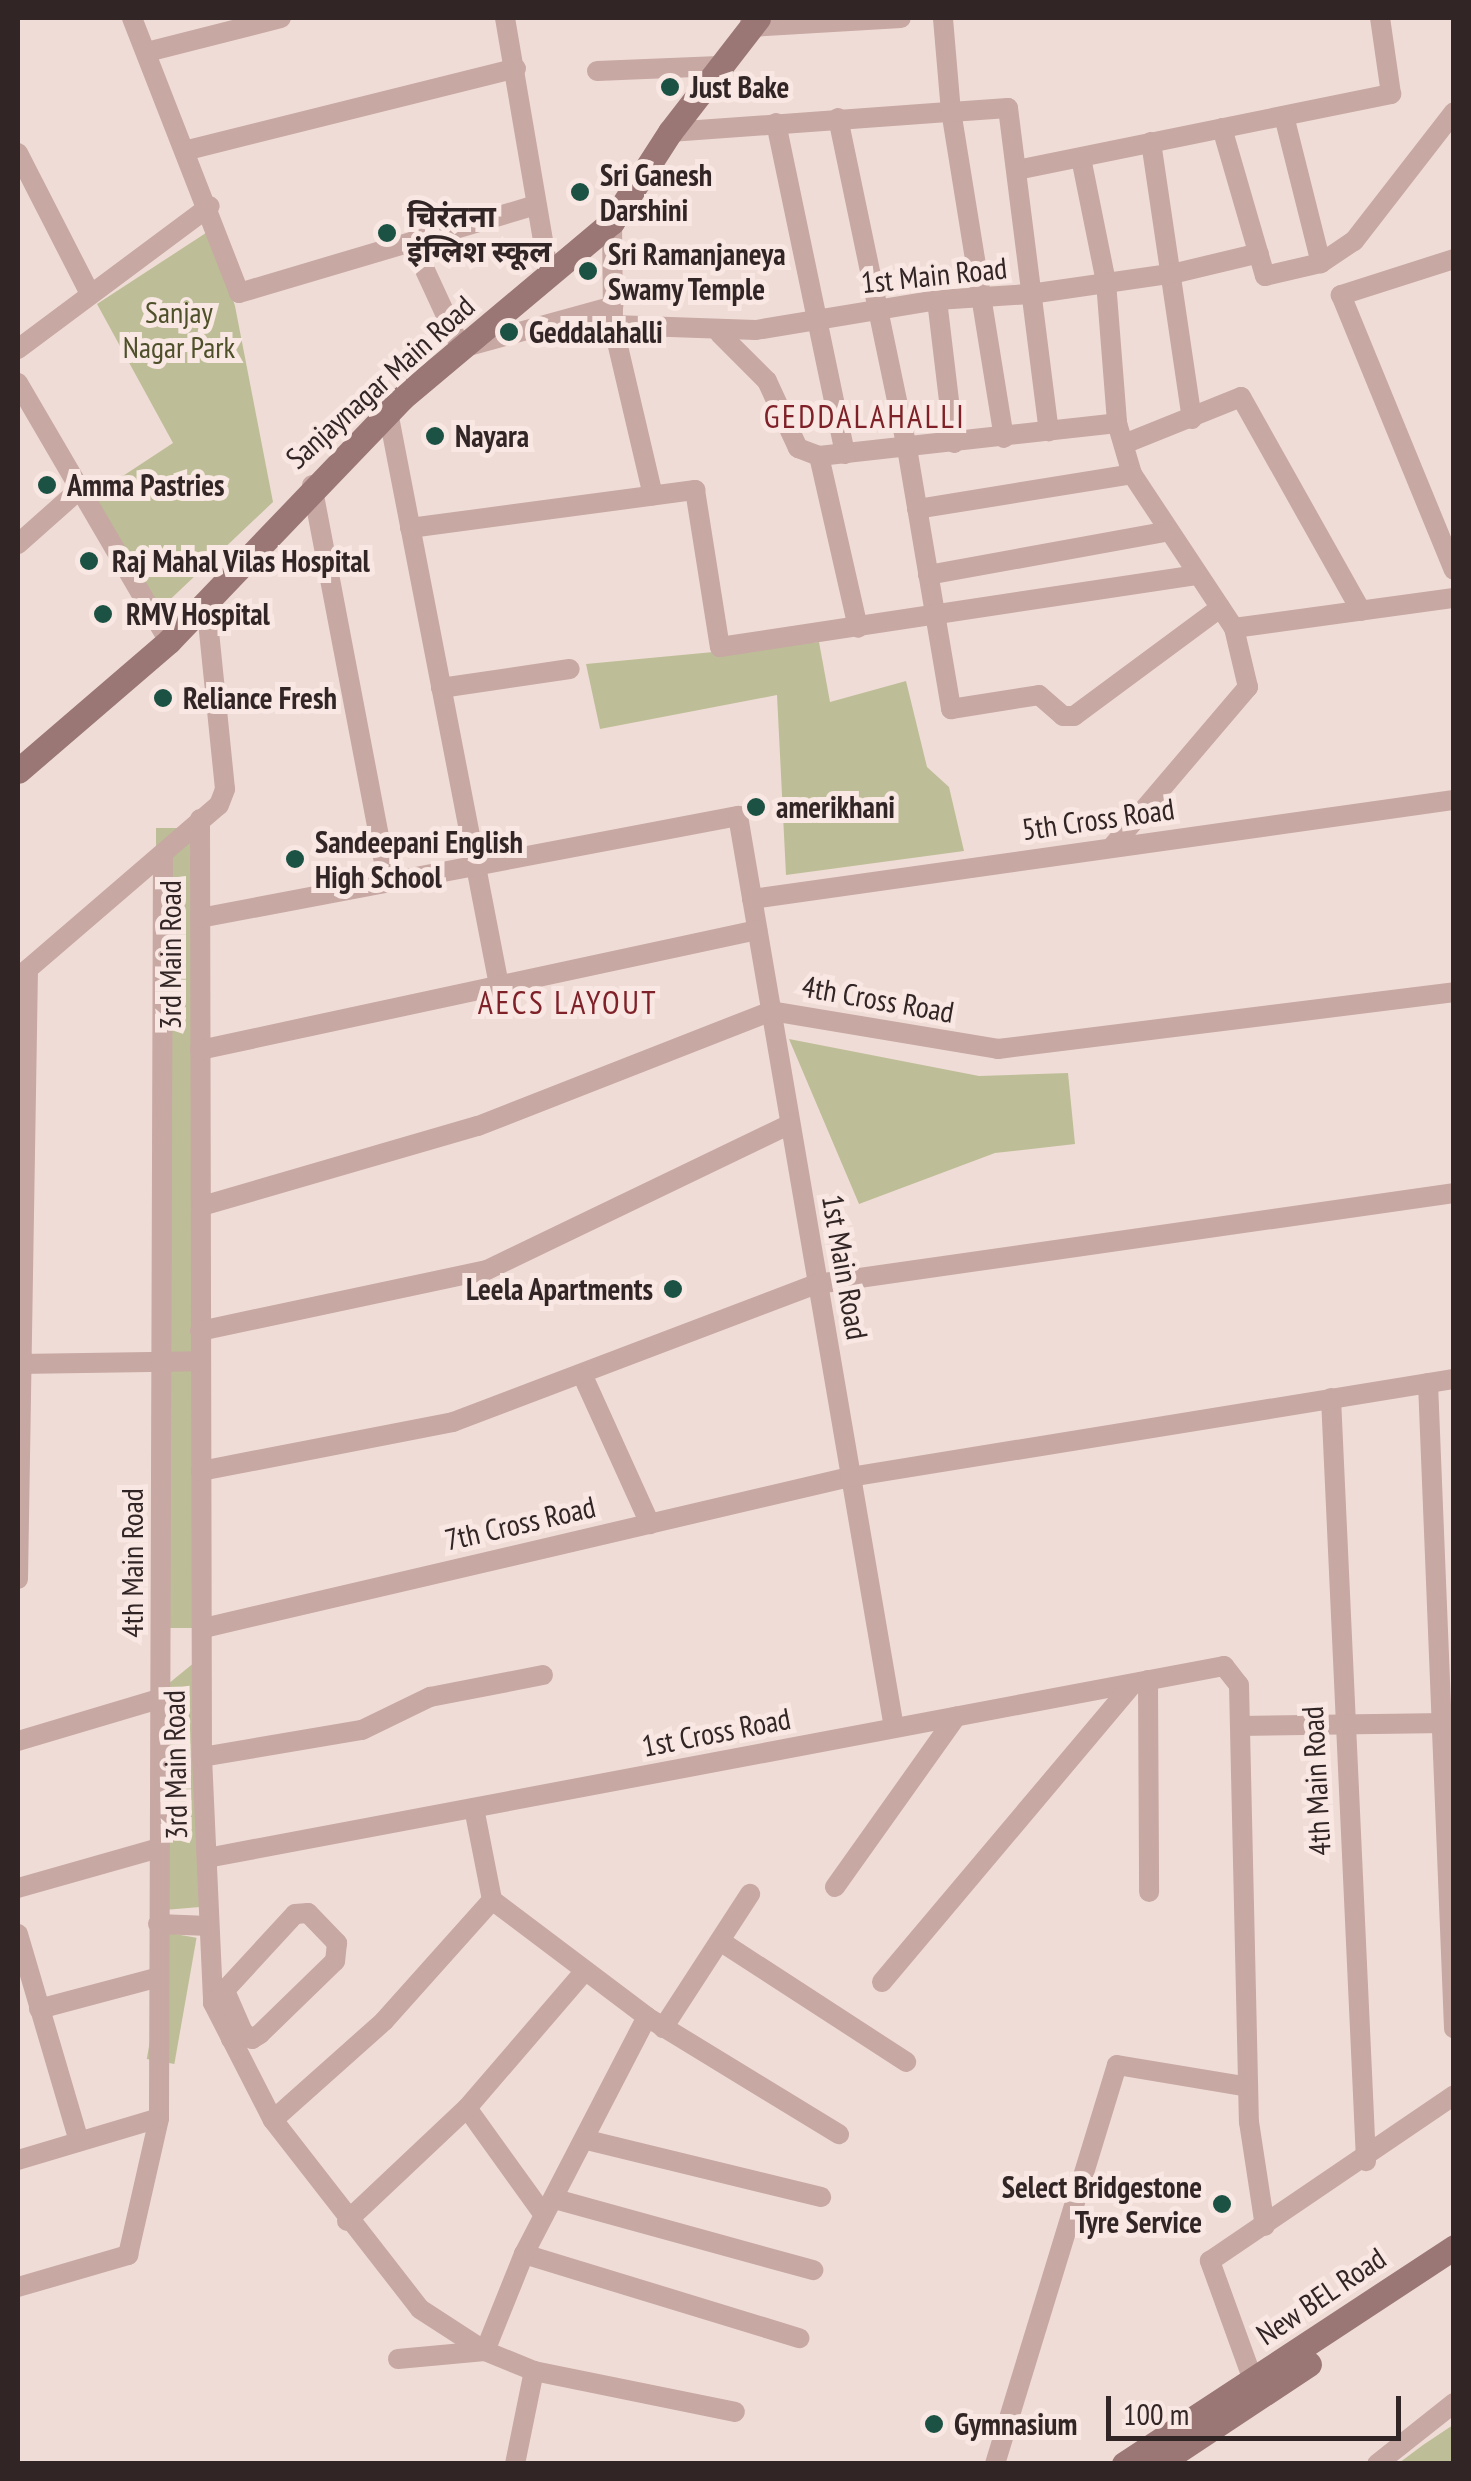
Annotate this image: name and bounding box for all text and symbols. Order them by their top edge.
place label: Just Bake [690,69,789,105]
marker: Just Bake [659,76,681,98]
place label: Sri Ganesh Darshini [600,157,713,228]
marker: Sri Ganesh Darshini [569,181,591,203]
place label: चिरंतना इंग्लिश स्कूल [407,198,552,268]
marker: चिरंतना इंग्लिश स्कूल [376,222,398,244]
place label: Sri Ramanjaneya Swamy Temple [608,236,786,306]
street label: 1st Main Road [859,249,1009,301]
marker: Sri Ramanjaneya Swamy Temple [577,260,599,282]
street label: Sanjaynagar Main Road [278,288,482,476]
park label: Sanjay Nagar Park [123,294,235,364]
place label: Geddalahalli [529,314,663,350]
marker: Geddalahalli [498,321,520,343]
district label: GEDDALAHALLI [764,397,966,435]
place label: Nayara [455,418,529,454]
marker: Nayara [424,425,446,447]
place label: Amma Pastries [67,467,224,503]
marker: Amma Pastries [36,474,58,496]
place label: Raj Mahal Vilas Hospital [112,543,371,579]
marker: Raj Mahal Vilas Hospital [76,548,102,574]
place label: RMV Hospital [126,596,271,632]
marker: RMV Hospital [90,601,116,627]
place label: Reliance Fresh [183,680,337,716]
marker: Reliance Fresh [152,687,174,709]
place label: amerikhani [776,789,895,825]
street label: 5th Cross Road [1019,790,1177,848]
marker: amerikhani [745,796,767,818]
place label: Sandeepani English High School [315,824,523,894]
marker: Sandeepani English High School [284,848,306,870]
street label: 3rd Main Road [152,880,188,1030]
street label: 4th Cross Road [799,968,957,1030]
district label: AECS LAYOUT [478,983,658,1021]
street label: 1st Main Road [815,1192,875,1342]
place label: Leela Apartments [465,1271,653,1307]
marker: Leela Apartments [662,1278,684,1300]
street label: 4th Main Road [114,1488,150,1638]
street label: 7th Cross Road [441,1488,599,1558]
street label: 3rd Main Road [156,1690,194,1840]
street label: 1st Cross Road [639,1700,793,1764]
street label: 4th Main Road [1294,1705,1338,1857]
place label: Select Bridgestone Tyre Service [1002,2169,1202,2240]
marker: Select Bridgestone Tyre Service [1211,2193,1233,2215]
street label: New BEL Road [1249,2239,1393,2353]
scale bar [1111,2376,1406,2438]
text: 100 m [1123,2394,1189,2433]
place label: Gymnasium [954,2406,1077,2442]
marker: Gymnasium [923,2413,945,2435]

